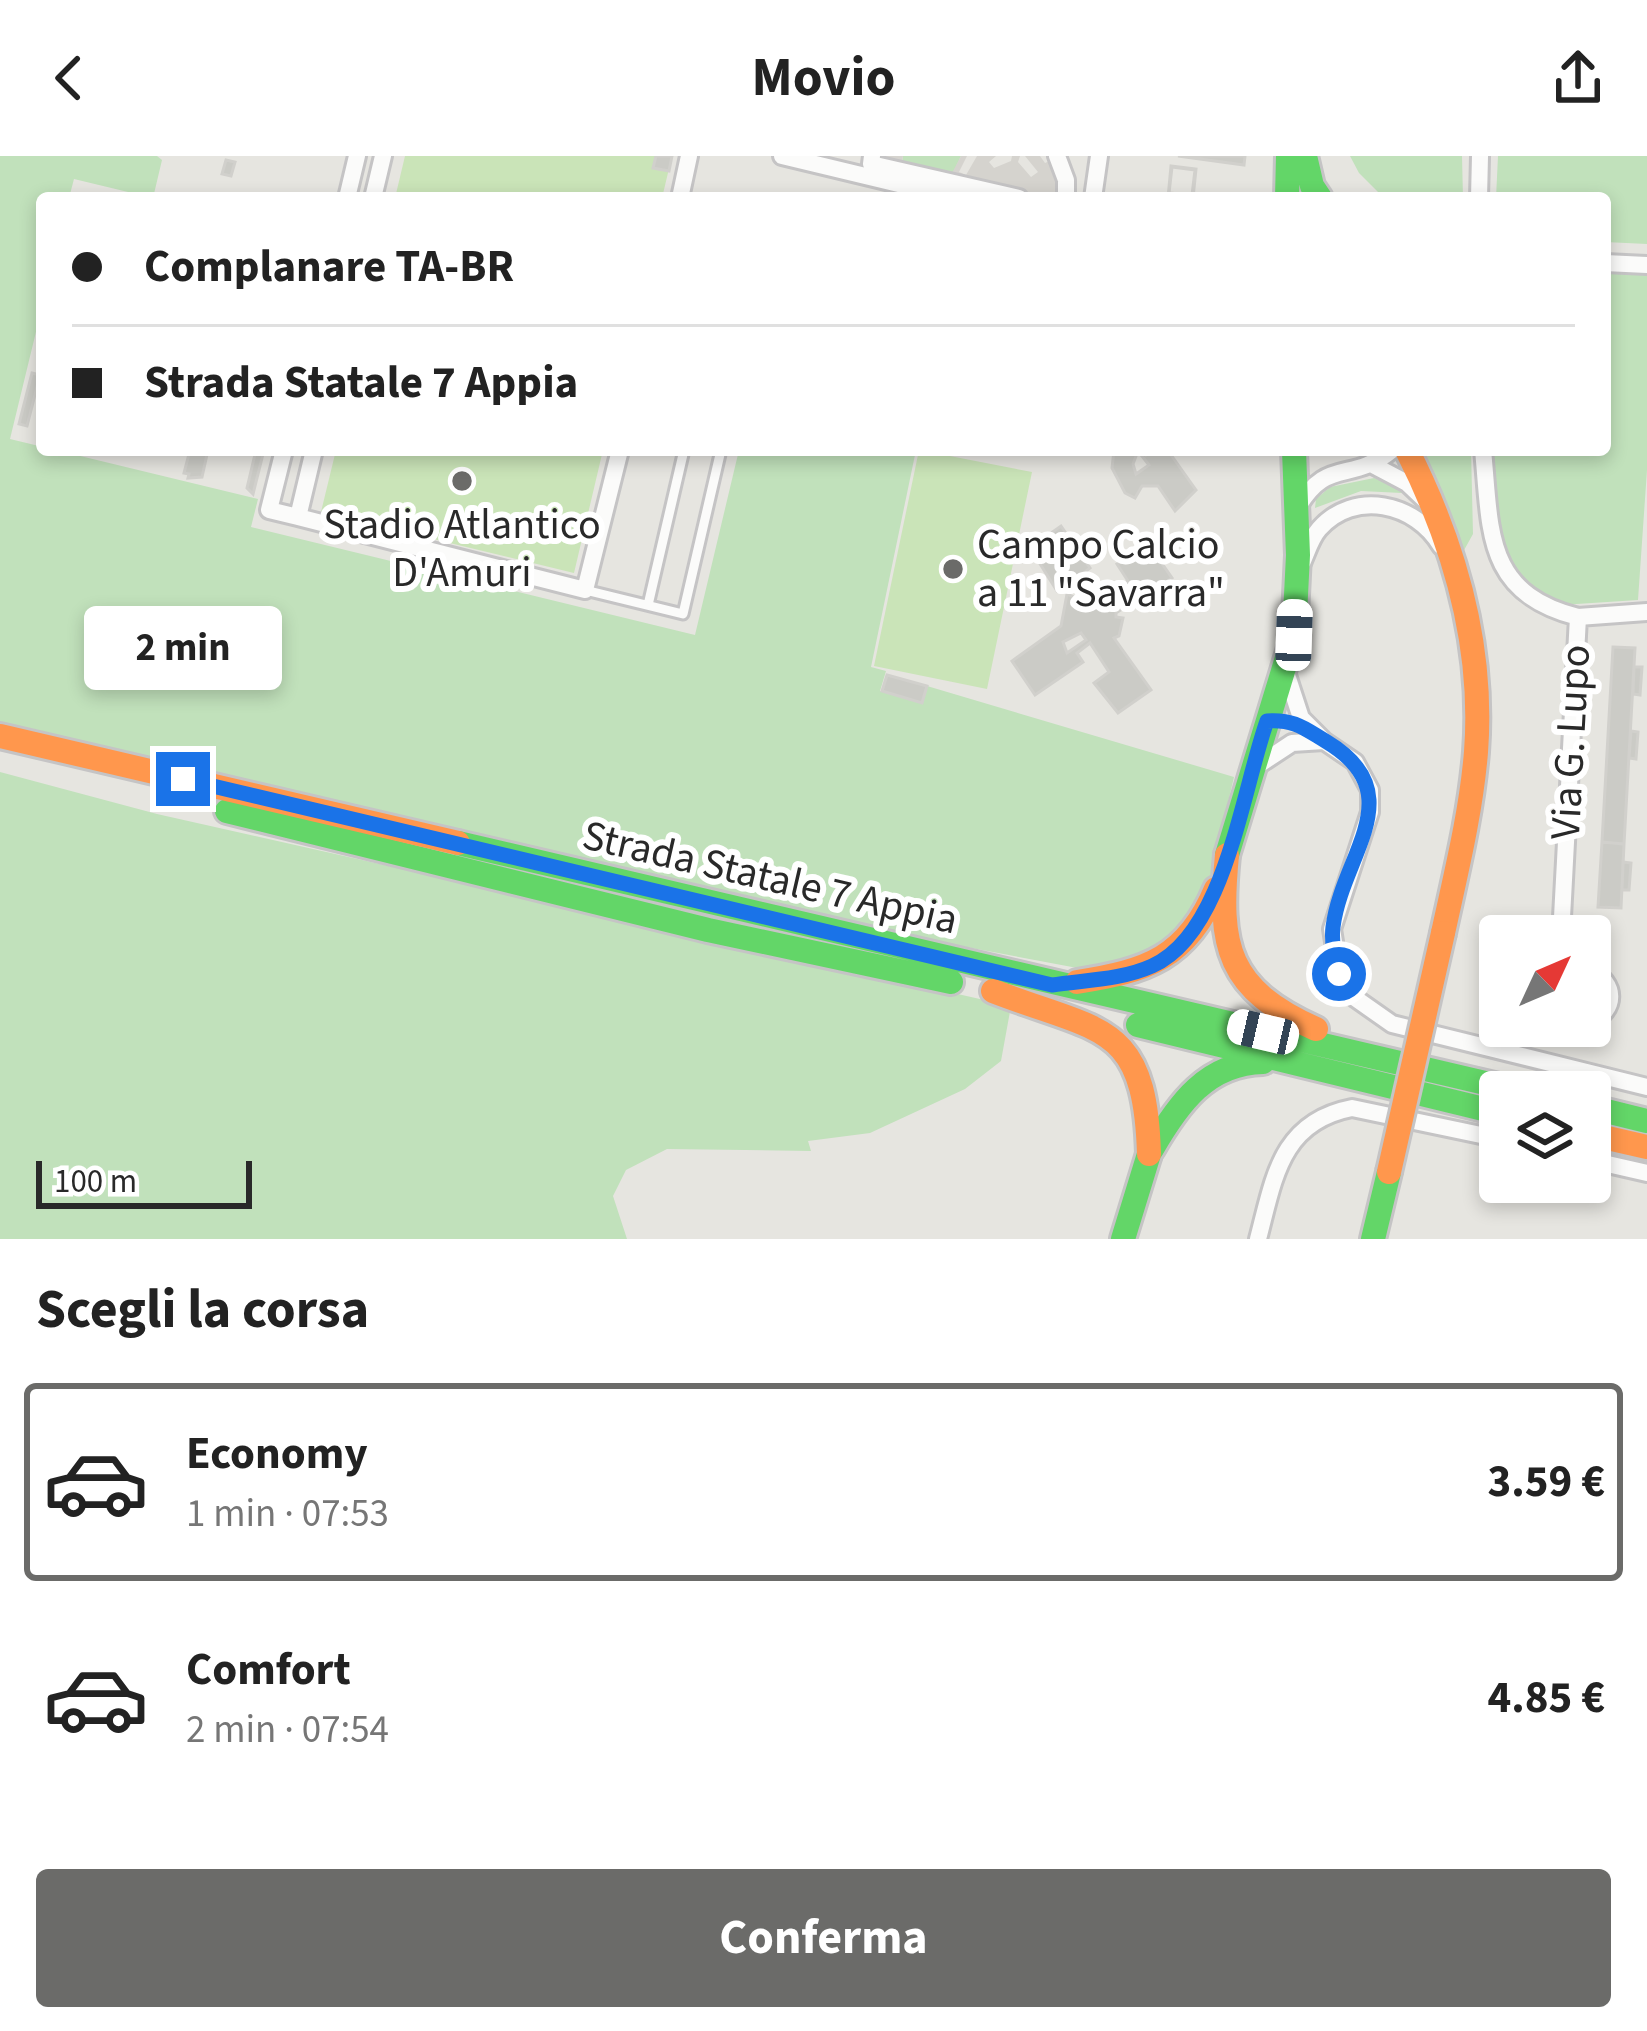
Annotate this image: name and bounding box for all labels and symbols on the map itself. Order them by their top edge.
marker: Stadio Atlantico D'Amuri [449,468,475,494]
place label: Stadio Atlantico D'Amuri [323,495,601,603]
place label: Campo Calcio a 11 "Savarra" [977,515,1225,623]
marker: Campo Calcio a 11 "Savarra" [940,556,966,582]
car [1275,598,1313,672]
callout: 2 min [84,605,282,689]
street label: Via G. Lupo [1536,643,1606,841]
route end [156,752,210,806]
street label: Strada Statale 7 Appia [577,806,963,950]
north arrow [1479,915,1611,1047]
route start [1312,947,1366,1001]
car [1224,1006,1302,1058]
scale bar [36,1155,252,1208]

